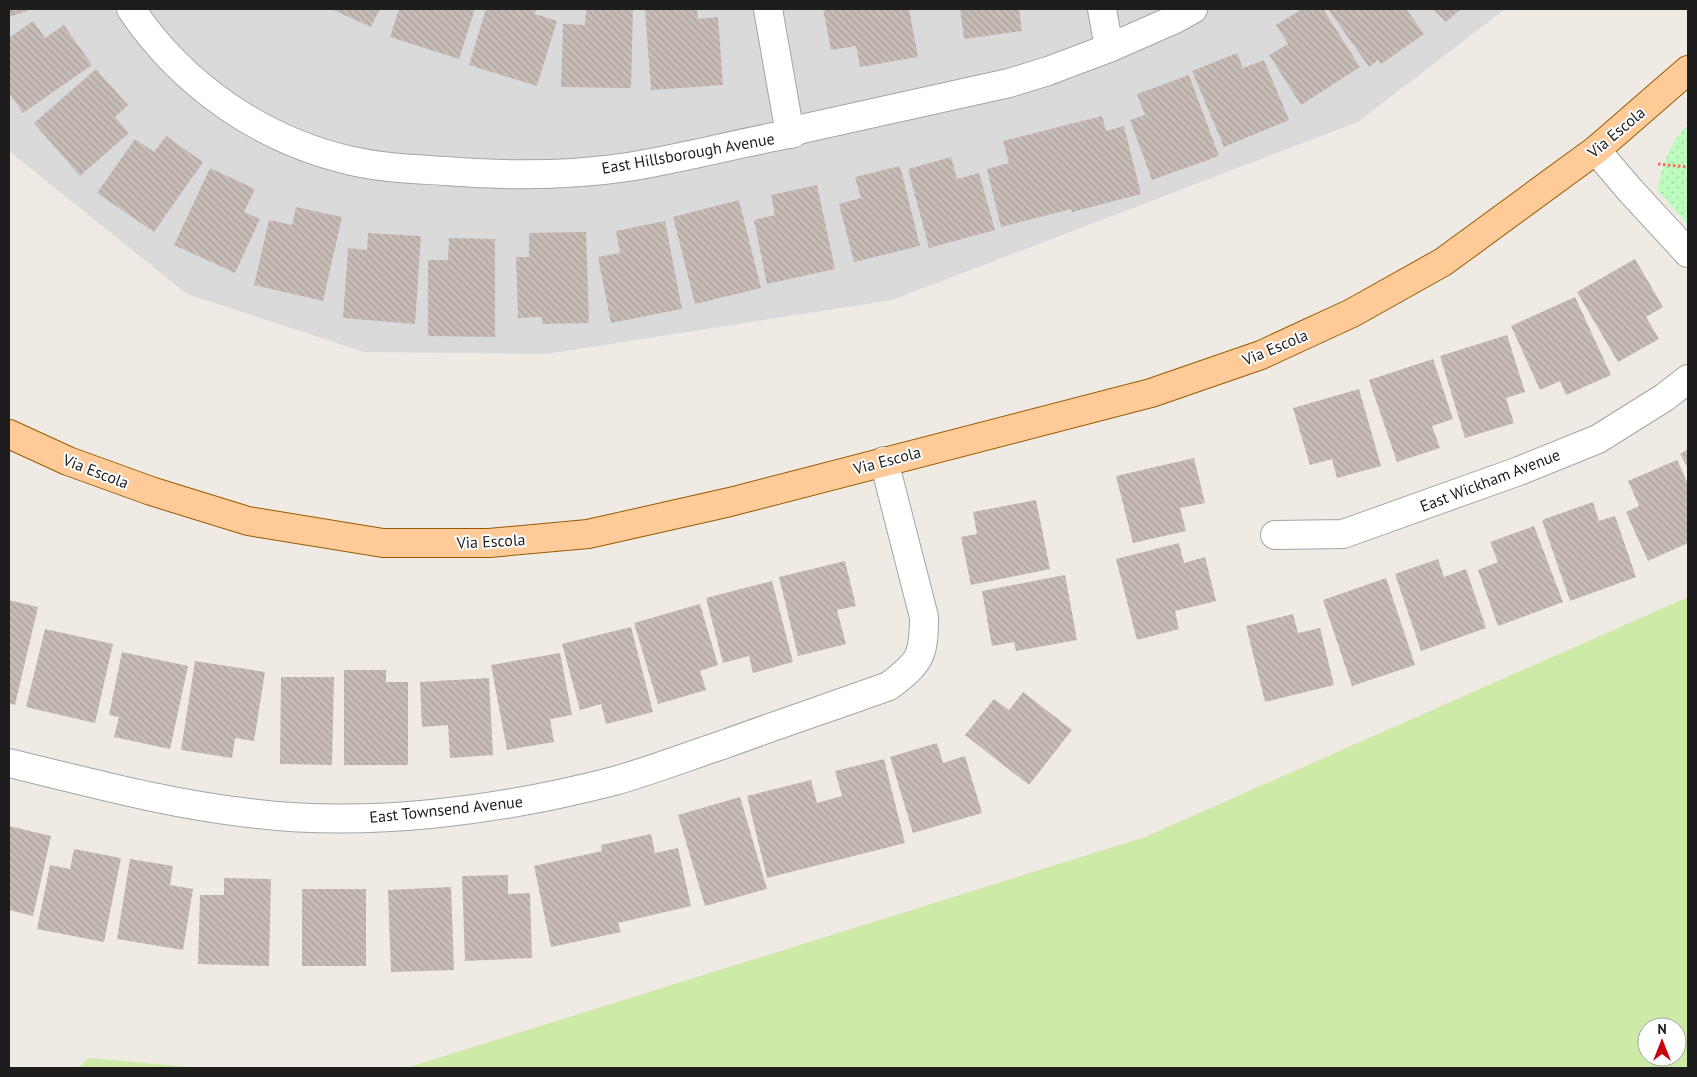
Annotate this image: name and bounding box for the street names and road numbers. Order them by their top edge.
street label: Via Escola [1582,102,1649,162]
street label: East Hillsborough Avenue [600,128,776,178]
street label: Via Escola [1238,324,1311,370]
street label: Via Escola [850,441,923,479]
street label: East Wickham Avenue [1417,444,1563,516]
street label: Via Escola [59,449,132,493]
street label: Via Escola [455,529,526,553]
street label: East Townsend Avenue [368,791,524,827]

